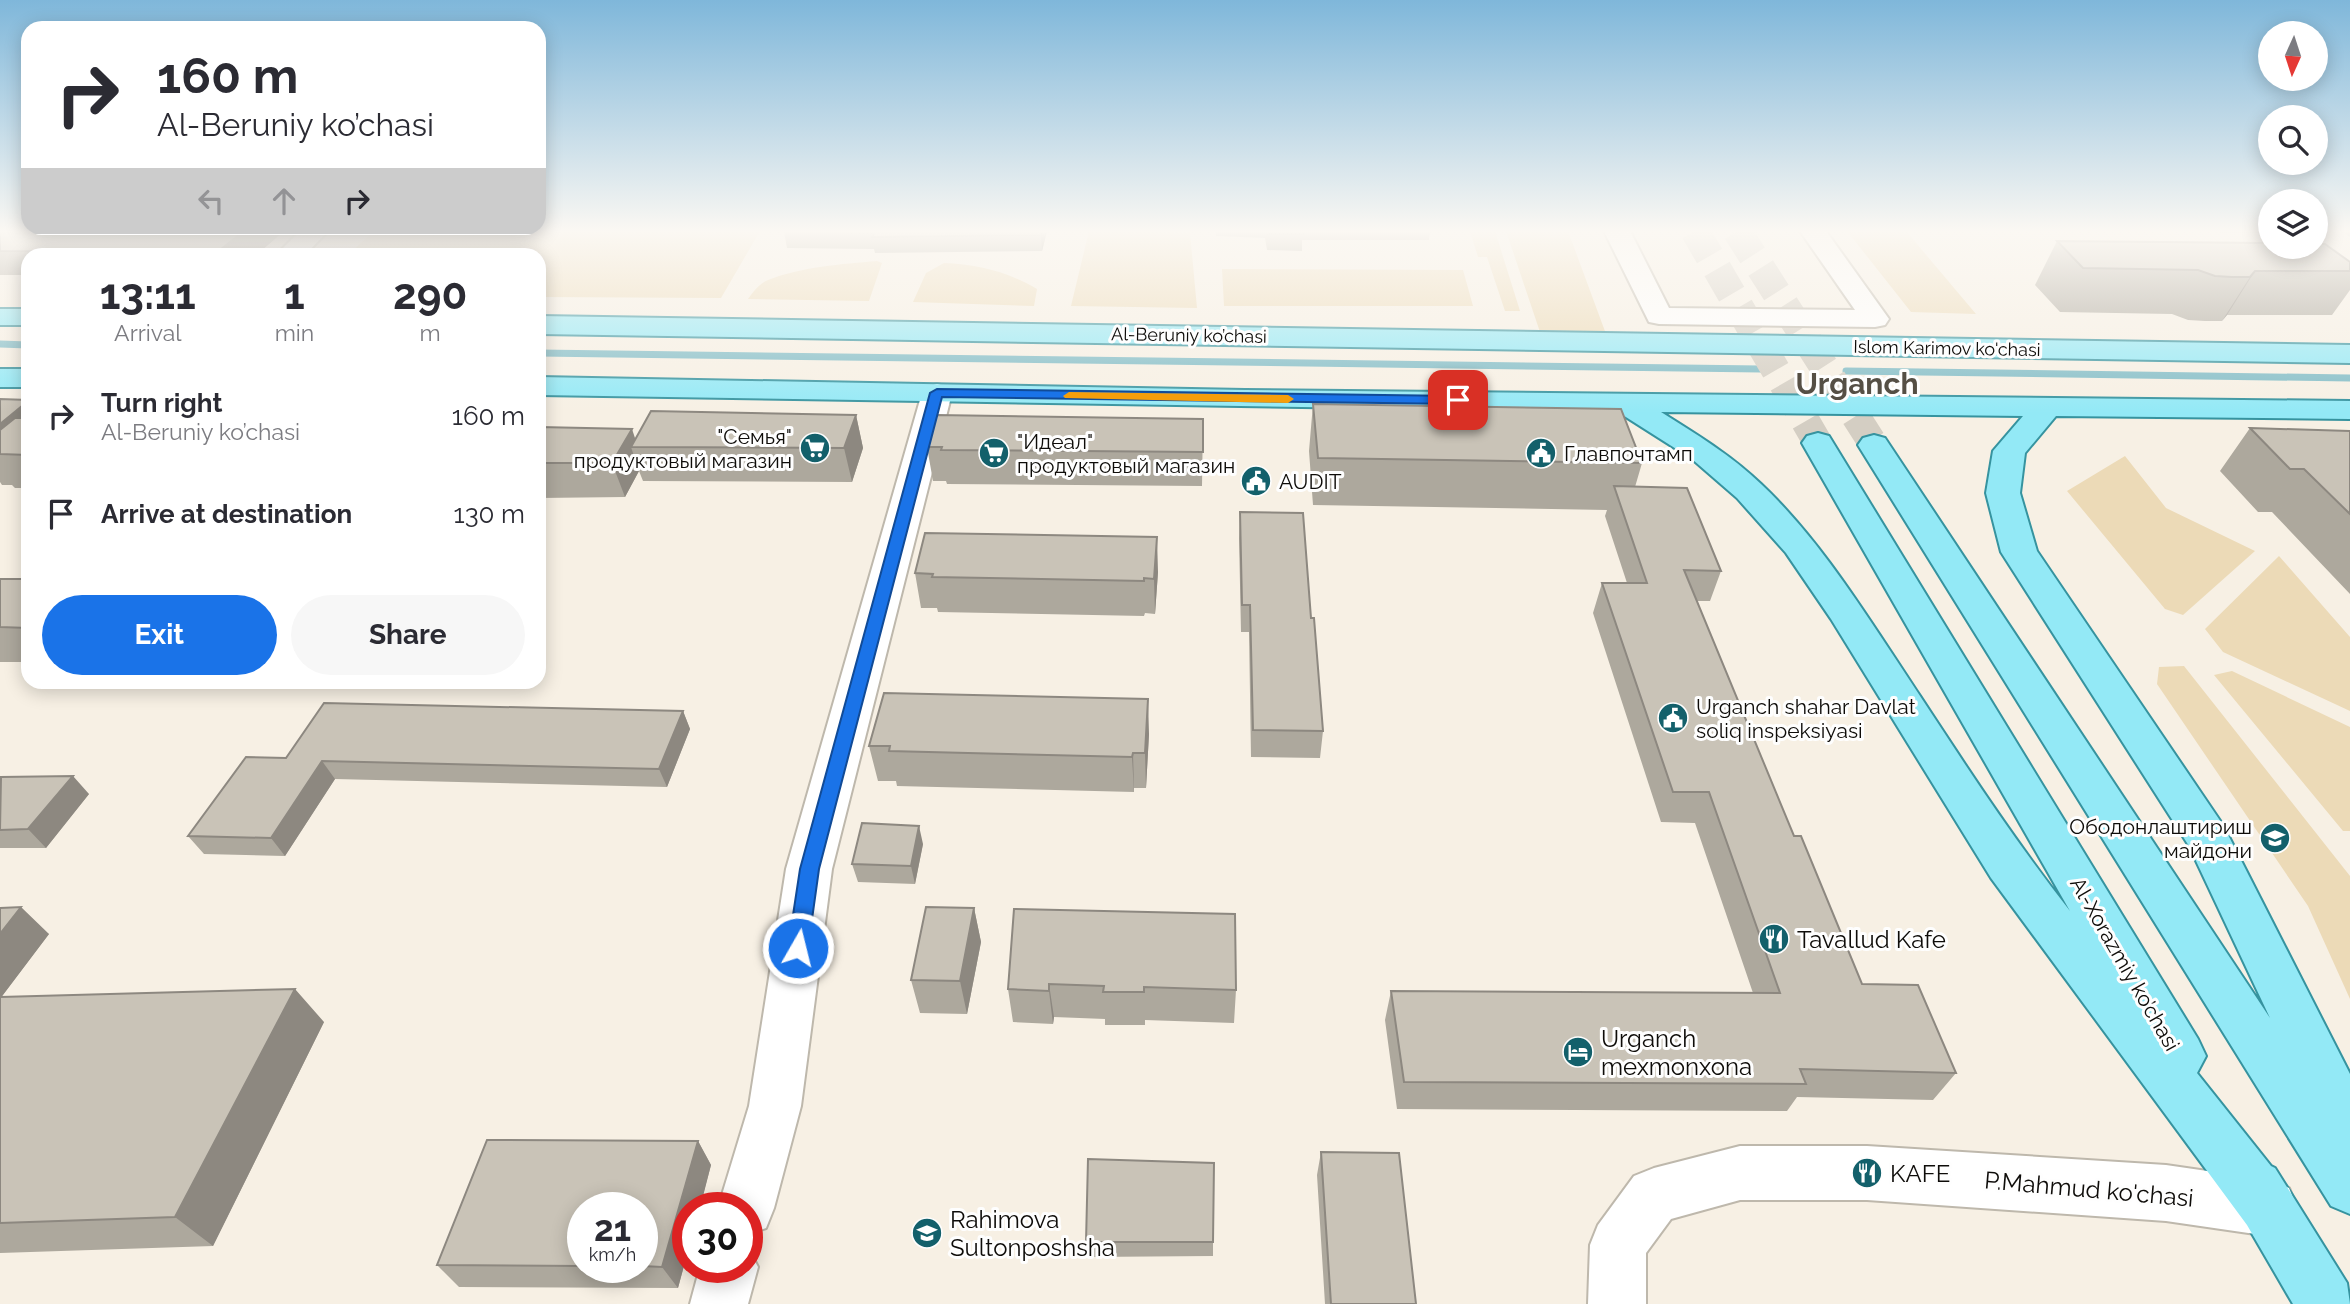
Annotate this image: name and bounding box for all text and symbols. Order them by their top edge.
north arrow [2258,21,2328,91]
map controls [2258,21,2328,259]
text: 160 m [157,47,298,104]
icon: right [42,49,133,140]
button: search [2258,105,2328,175]
text: Al-Beruniy ko’chasi [157,106,434,143]
icon: left [192,182,230,220]
icon: ahead [265,182,303,220]
icon: right [338,182,376,220]
button: layers [2258,189,2328,259]
text: 13:11 [100,270,196,319]
text: 1 [284,270,305,319]
text: 290 [393,270,467,319]
text: Arrival [114,319,182,346]
text: min [275,319,314,346]
text: m [420,319,441,346]
street label: Al-Beruniy ko’chasi [1111,323,1267,347]
street label: Islom Karimov ko'chasi [1853,336,2041,360]
district label: Urganch [1795,366,1919,401]
pin [1428,370,1488,430]
icon: arrive [1439,381,1477,419]
text: Turn right [101,388,222,418]
icon: right [42,397,80,435]
text: 160 m [452,401,525,431]
text: Al-Beruniy ko’chasi [101,418,300,445]
place label: "Семья" продуктовый магазин [574,424,792,473]
place label: "Идеал" продуктовый магазин [1017,429,1235,478]
supermarket icon: "Семья" продуктовый магазин [798,431,832,465]
supermarket icon: "Идеал" продуктовый магазин [977,436,1011,470]
public building icon: Главпочтамп [1524,436,1558,470]
place label: Главпочтамп [1564,441,1693,466]
public building icon: AUDIT [1239,464,1273,498]
place label: AUDIT [1279,469,1342,494]
icon: arrive [42,495,80,533]
text: Arrive at destination [101,499,352,529]
text: 130 m [454,499,525,529]
button: Exit [42,595,277,675]
button: Share [291,595,525,675]
place label: Urganch shahar Davlat soliq inspeksiyasi [1696,694,1916,743]
public building icon: Urganch shahar Davlat soliq inspeksiyasi [1656,701,1690,735]
place label: Ободонлаштириш майдони [2069,814,2252,863]
school or university icon: Ободонлаштириш майдони [2258,821,2292,855]
street label: Al-Xorazmiy ko’chasi [2065,873,2185,1055]
position arrow [761,911,835,985]
restaurant icon: Tavallud Kafe [1757,922,1791,956]
place label: Tavallud Kafe [1797,925,1946,954]
place label: Urganch mexmonxona [1601,1024,1752,1081]
hotel icon: Urganch mexmonxona [1561,1035,1595,1069]
restaurant icon: KAFE [1850,1156,1884,1190]
place label: KAFE [1890,1159,1950,1188]
street label: P.Mahmud ko'chasi [1983,1165,2195,1213]
speed limit sign: 30 [672,1192,763,1283]
place label: Rahimova Sultonposhsha [950,1205,1115,1262]
text: 21 [594,1208,631,1249]
school or university icon: Rahimova Sultonposhsha [910,1216,944,1250]
text: km/h [589,1244,636,1265]

